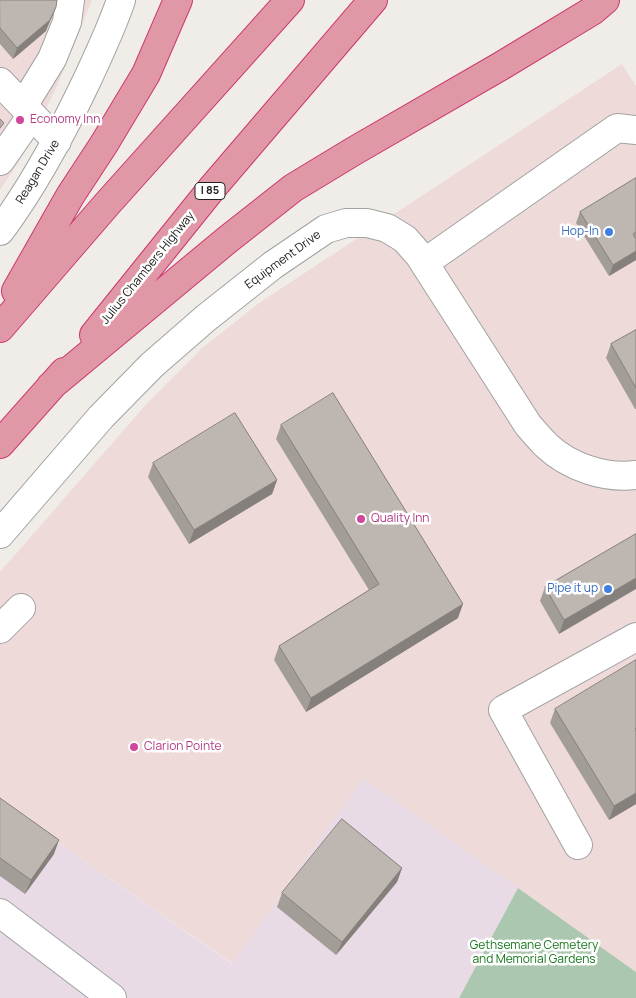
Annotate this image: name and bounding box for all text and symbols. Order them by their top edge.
place label: Economy Inn [30,113,100,127]
marker: Economy Inn [14,114,26,126]
street label: Reagan Drive [13,137,63,207]
road number: I 85 [195,182,225,200]
street label: Julius Chambers Highway [98,209,198,327]
place label: Hop-In [562,225,599,239]
marker: Hop-In [603,226,615,238]
street label: Equipment Drive [242,228,324,292]
place label: Quality Inn [371,512,429,526]
marker: Quality Inn [355,513,367,525]
place label: Pipe it up [547,582,598,596]
marker: Pipe it up [602,583,614,595]
place label: Clarion Pointe [144,740,222,754]
marker: Clarion Pointe [128,741,140,753]
park label: Gethsemane Cemetery and Memorial Gardens [470,939,598,967]

